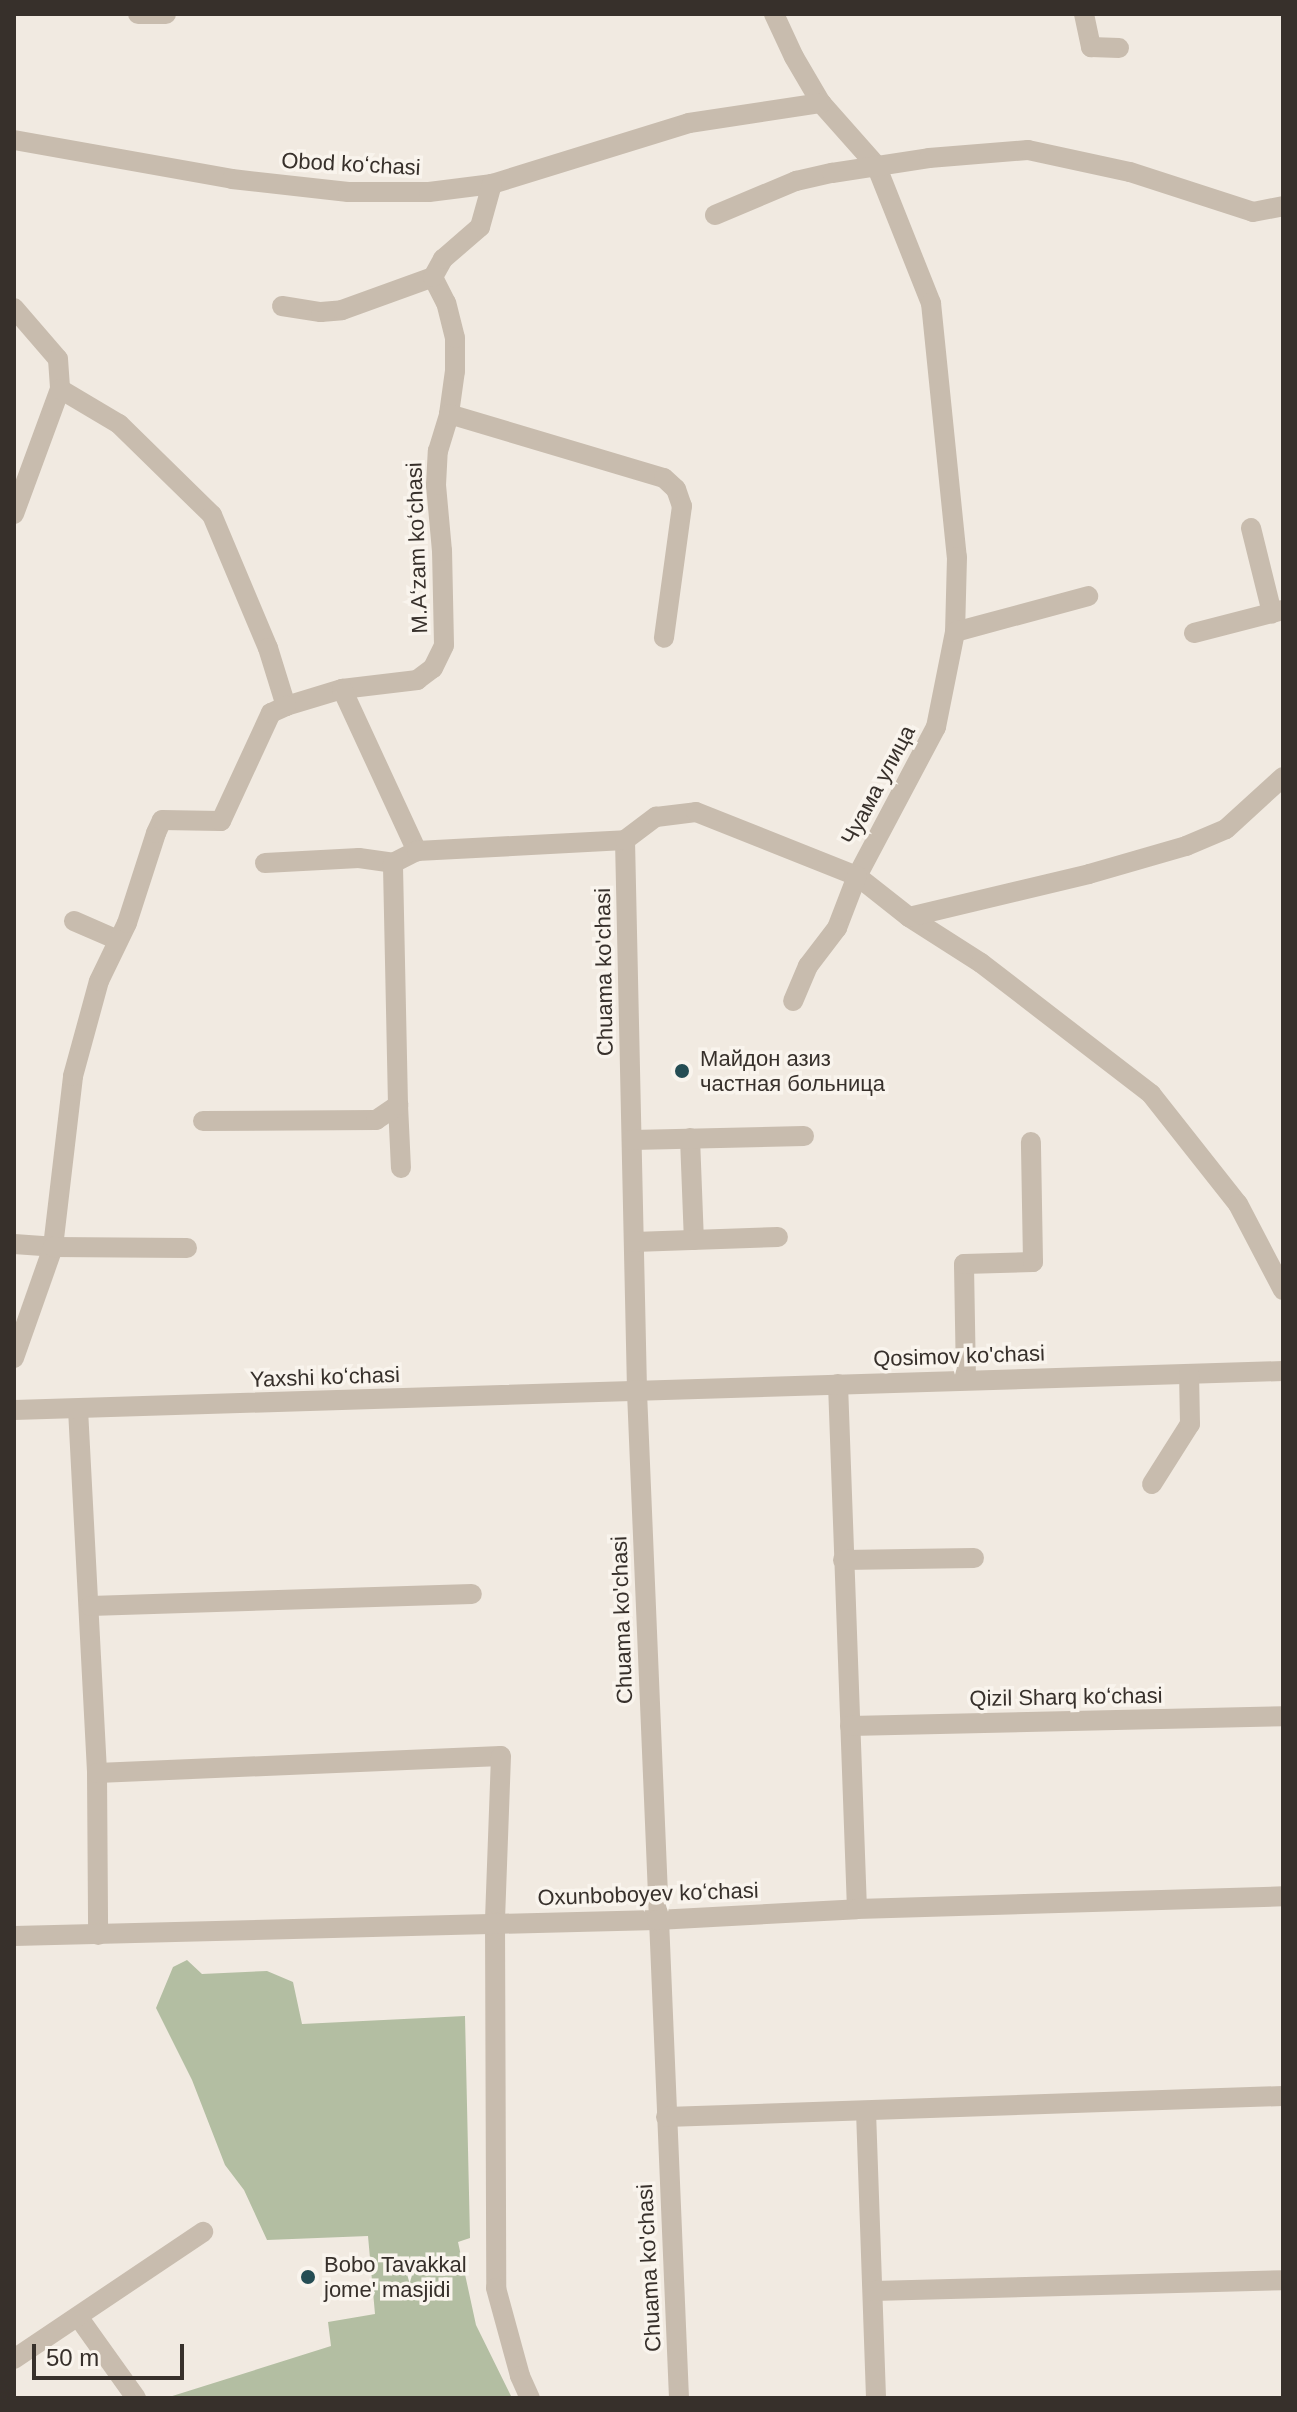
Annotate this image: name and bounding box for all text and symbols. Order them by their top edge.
street label: Obod koʻchasi [281,147,421,181]
street label: M.Aʻzam koʻchasi [401,462,433,634]
street label: Чуама улица [835,721,921,849]
street label: Chuama ko'chasi [589,888,619,1056]
place label: Майдон азиз частная больница [700,1045,885,1096]
marker: Майдон азиз частная больница [671,1060,693,1082]
street label: Qosimov ko'chasi [873,1340,1045,1372]
street label: Yaxshi koʻchasi [250,1361,400,1393]
street label: Chuama ko'chasi [606,1536,638,1704]
street label: Qizil Sharq koʻchasi [969,1682,1163,1712]
street label: Oxunboboyev koʻchasi [537,1877,759,1911]
street label: Chuama ko'chasi [631,2183,667,2353]
place label: Bobo Tavakkal jome' masjidi [324,2251,467,2302]
marker: Bobo Tavakkal jome' masjidi [299,2268,317,2286]
scale bar [36,2328,188,2378]
text: 50 m [46,2344,99,2371]

